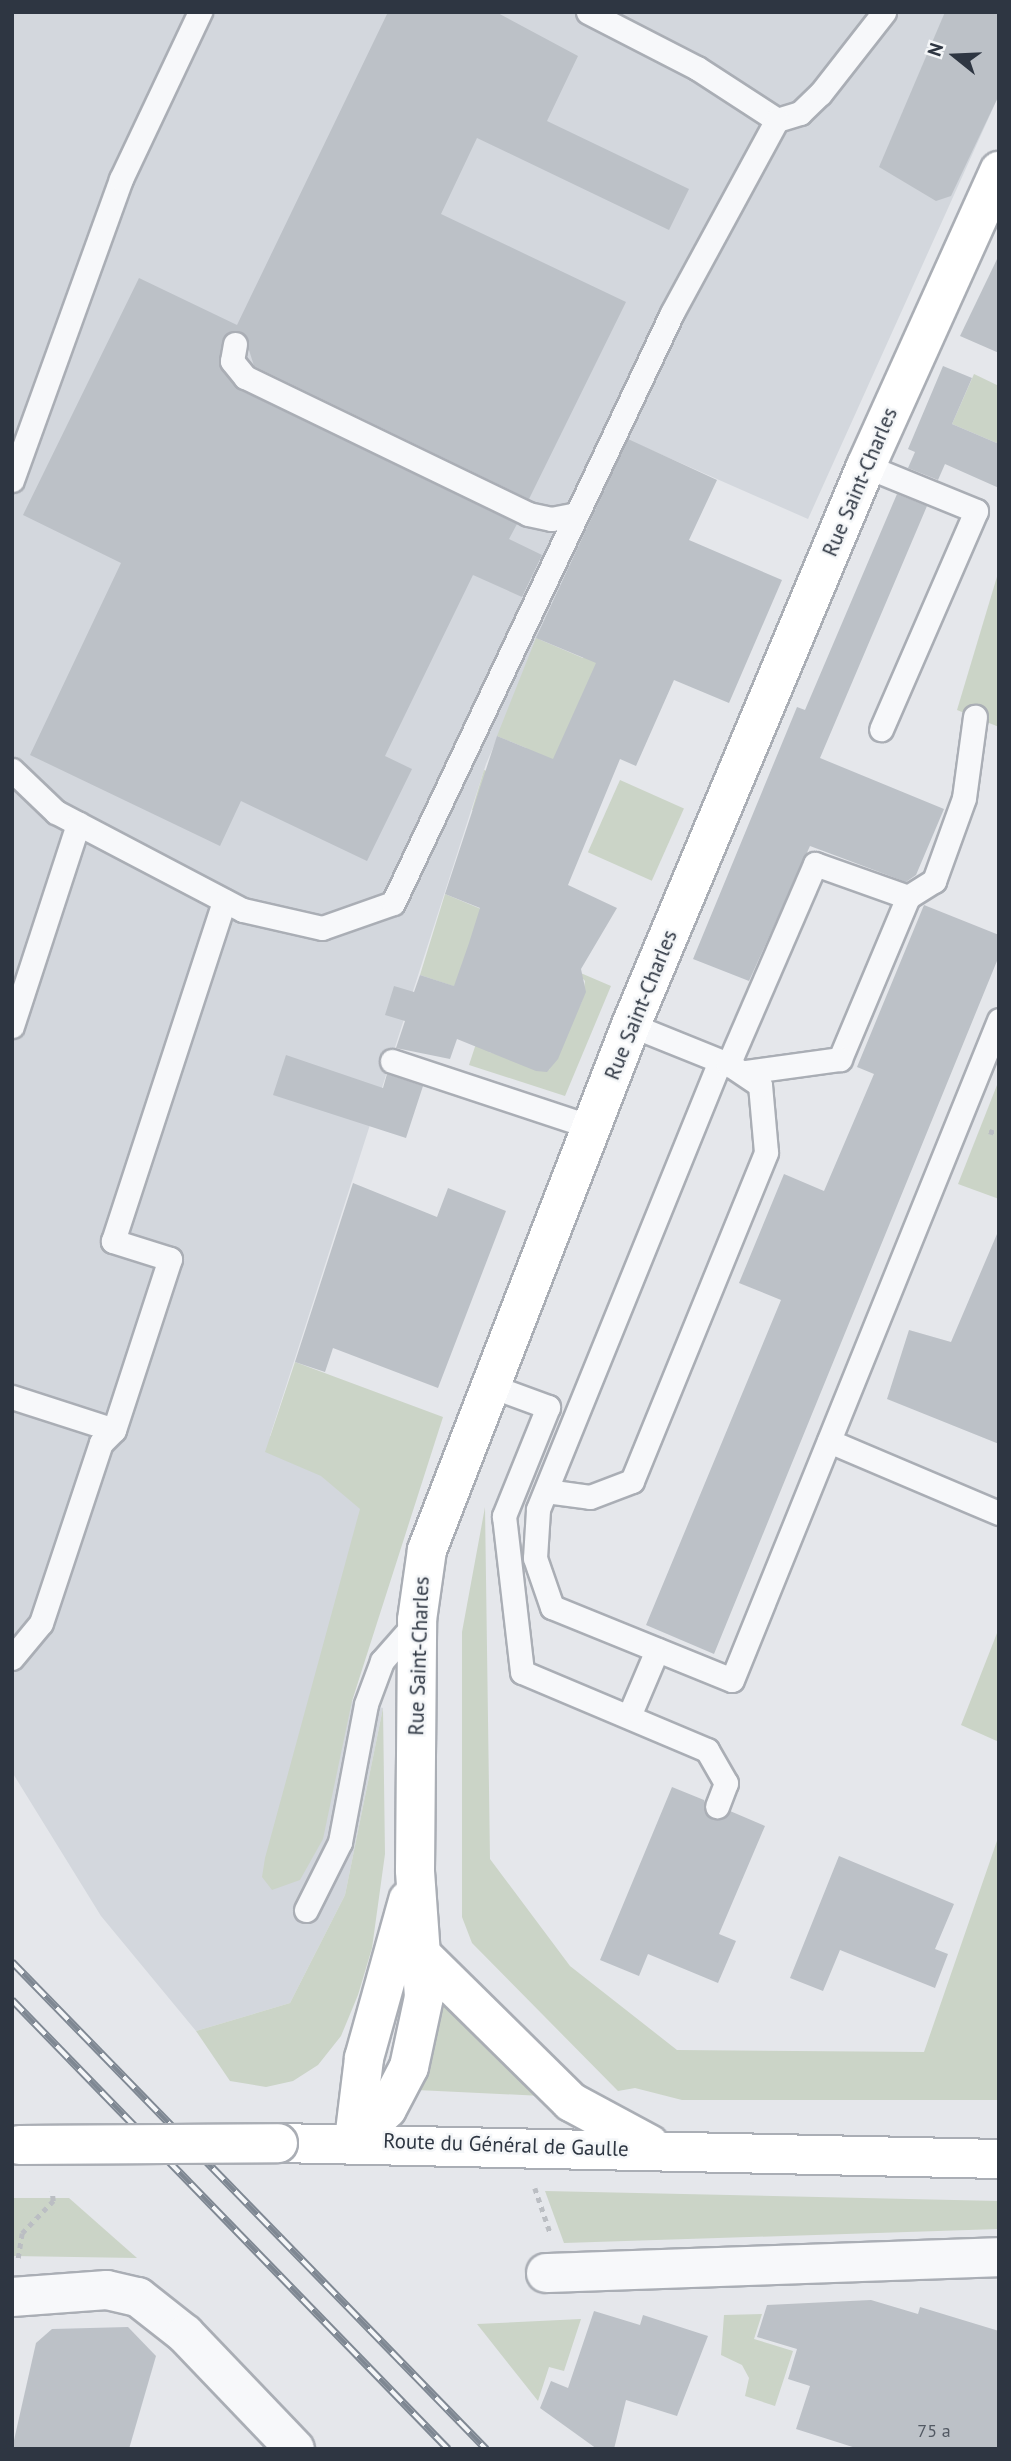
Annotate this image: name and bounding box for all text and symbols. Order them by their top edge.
north arrow [920,21,990,91]
text: N [922,40,948,59]
street label: Rue Saint-Charles [817,404,903,560]
street label: Rue Saint-Charles [599,926,683,1084]
street label: Rue Saint-Charles [404,1576,434,1736]
street label: Route du Général de Gaulle [383,2128,629,2162]
house number: 75 a [917,2420,951,2442]

